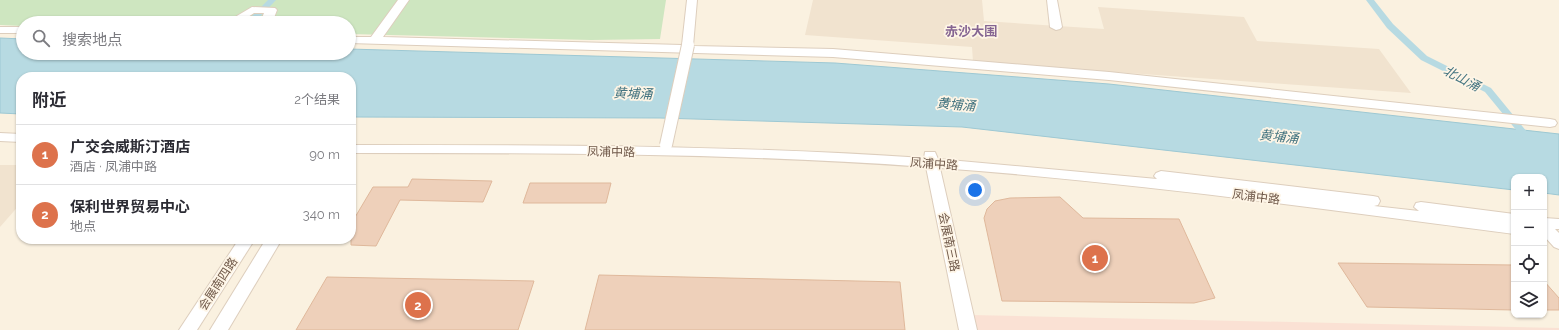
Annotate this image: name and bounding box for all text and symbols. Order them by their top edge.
search box [16,16,356,60]
district label: 赤沙大围 [945,24,997,39]
icon: search [30,27,52,49]
text: 搜索地点 [62,31,122,49]
water label: 北山涌 [1441,63,1484,95]
water label: 黄埔涌 [613,85,655,102]
text: 附近 [32,90,66,110]
text: 2个结果 [294,92,340,107]
water label: 黄埔涌 [936,95,978,114]
water label: 黄埔涌 [1259,127,1301,146]
text: 广交会威斯汀酒店 [70,138,190,156]
street label: 凤浦中路 [587,145,635,159]
text: 1 [42,147,48,162]
text: 90 m [309,147,340,162]
street label: 凤浦中路 [910,155,958,173]
text: 酒店 · 凤浦中路 [70,159,157,174]
map controls [1511,174,1547,318]
button: + [1511,174,1547,210]
your location [965,180,985,200]
street label: 凤浦中路 [1231,187,1281,207]
text: 保利世界贸易中心 [70,198,190,216]
text: 2 [41,207,49,222]
text: 340 m [303,207,340,222]
button: − [1511,210,1547,246]
street label: 会展南三路 [936,211,962,273]
text: 地点 [70,219,96,234]
pin: 1 [1082,243,1108,273]
button: locate [1511,246,1547,282]
street label: 会展南四路 [196,255,240,313]
button: layers [1511,282,1547,318]
pin: 2 [405,290,431,320]

